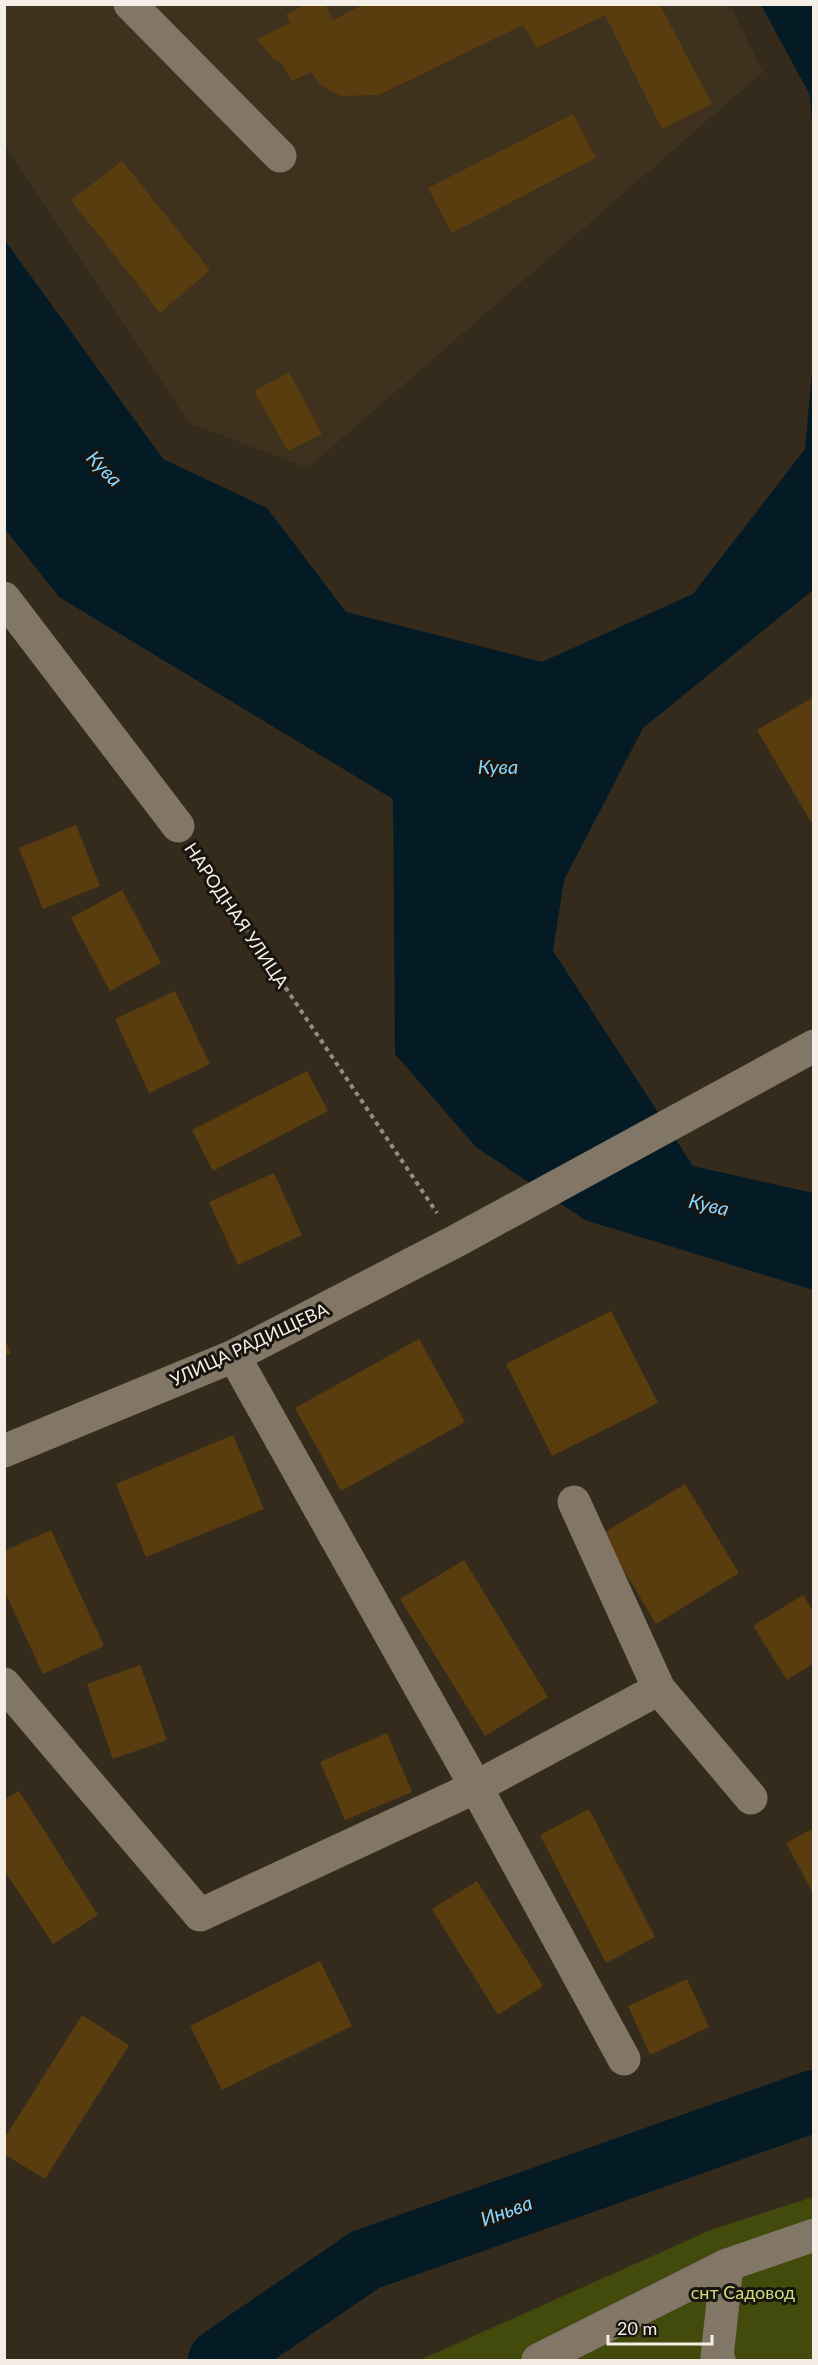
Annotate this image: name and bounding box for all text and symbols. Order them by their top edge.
water label: Кува [82,445,128,491]
water label: Кува [478,754,518,778]
street label: НАРОДНАЯ УЛИЦА [180,838,294,992]
water label: Кува [686,1188,732,1220]
street label: УЛИЦА РАДИЩЕВА [166,1297,332,1390]
water label: Иньва [477,2190,535,2230]
park label: снт Садовод [691,2281,795,2303]
scale bar [608,2308,712,2346]
text: 20 m [617,2317,657,2339]

